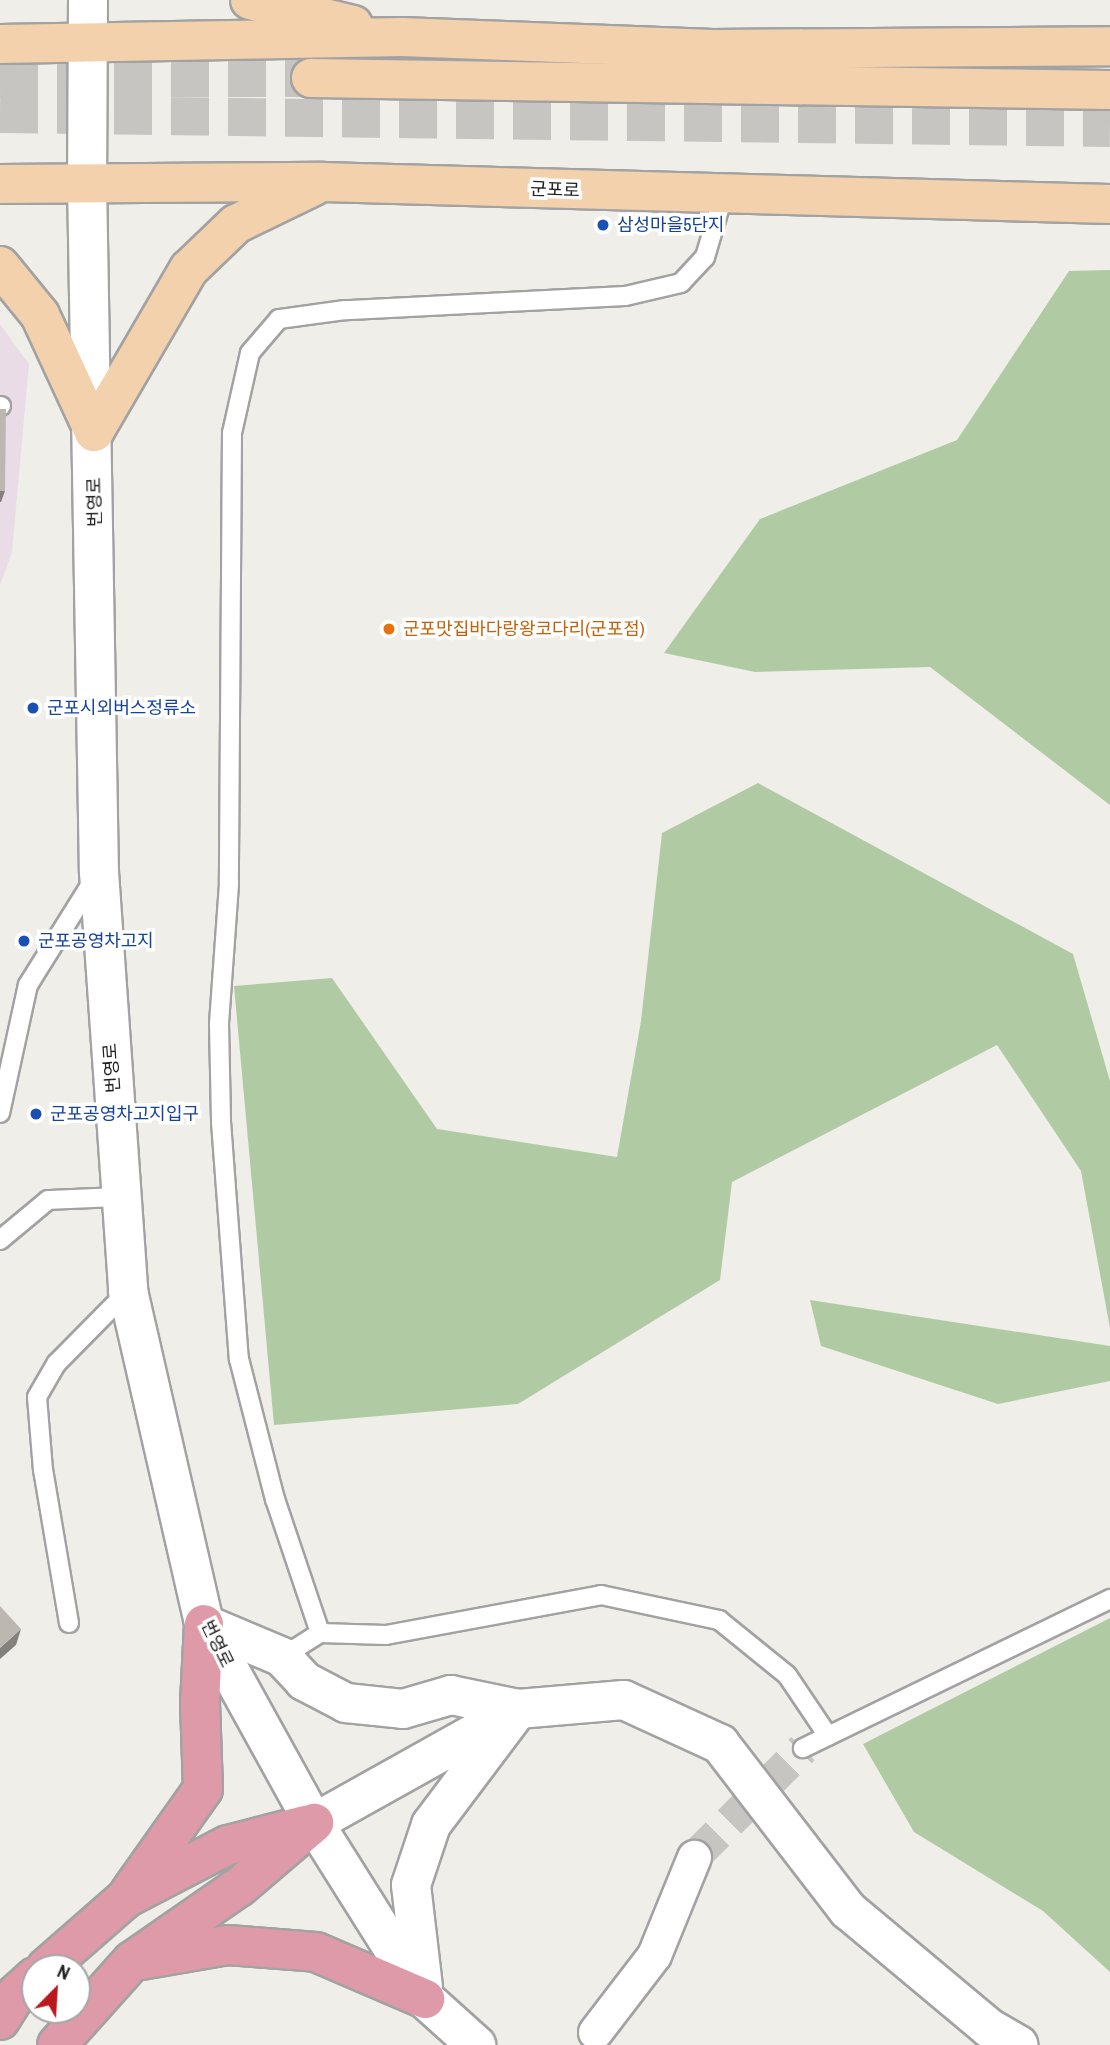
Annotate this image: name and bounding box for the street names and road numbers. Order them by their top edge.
street label: 군포로 [530,178,580,202]
street label: 번영로 [84,477,106,527]
street label: 번영로 [99,1042,125,1094]
street label: 번영로 [196,1617,238,1671]

